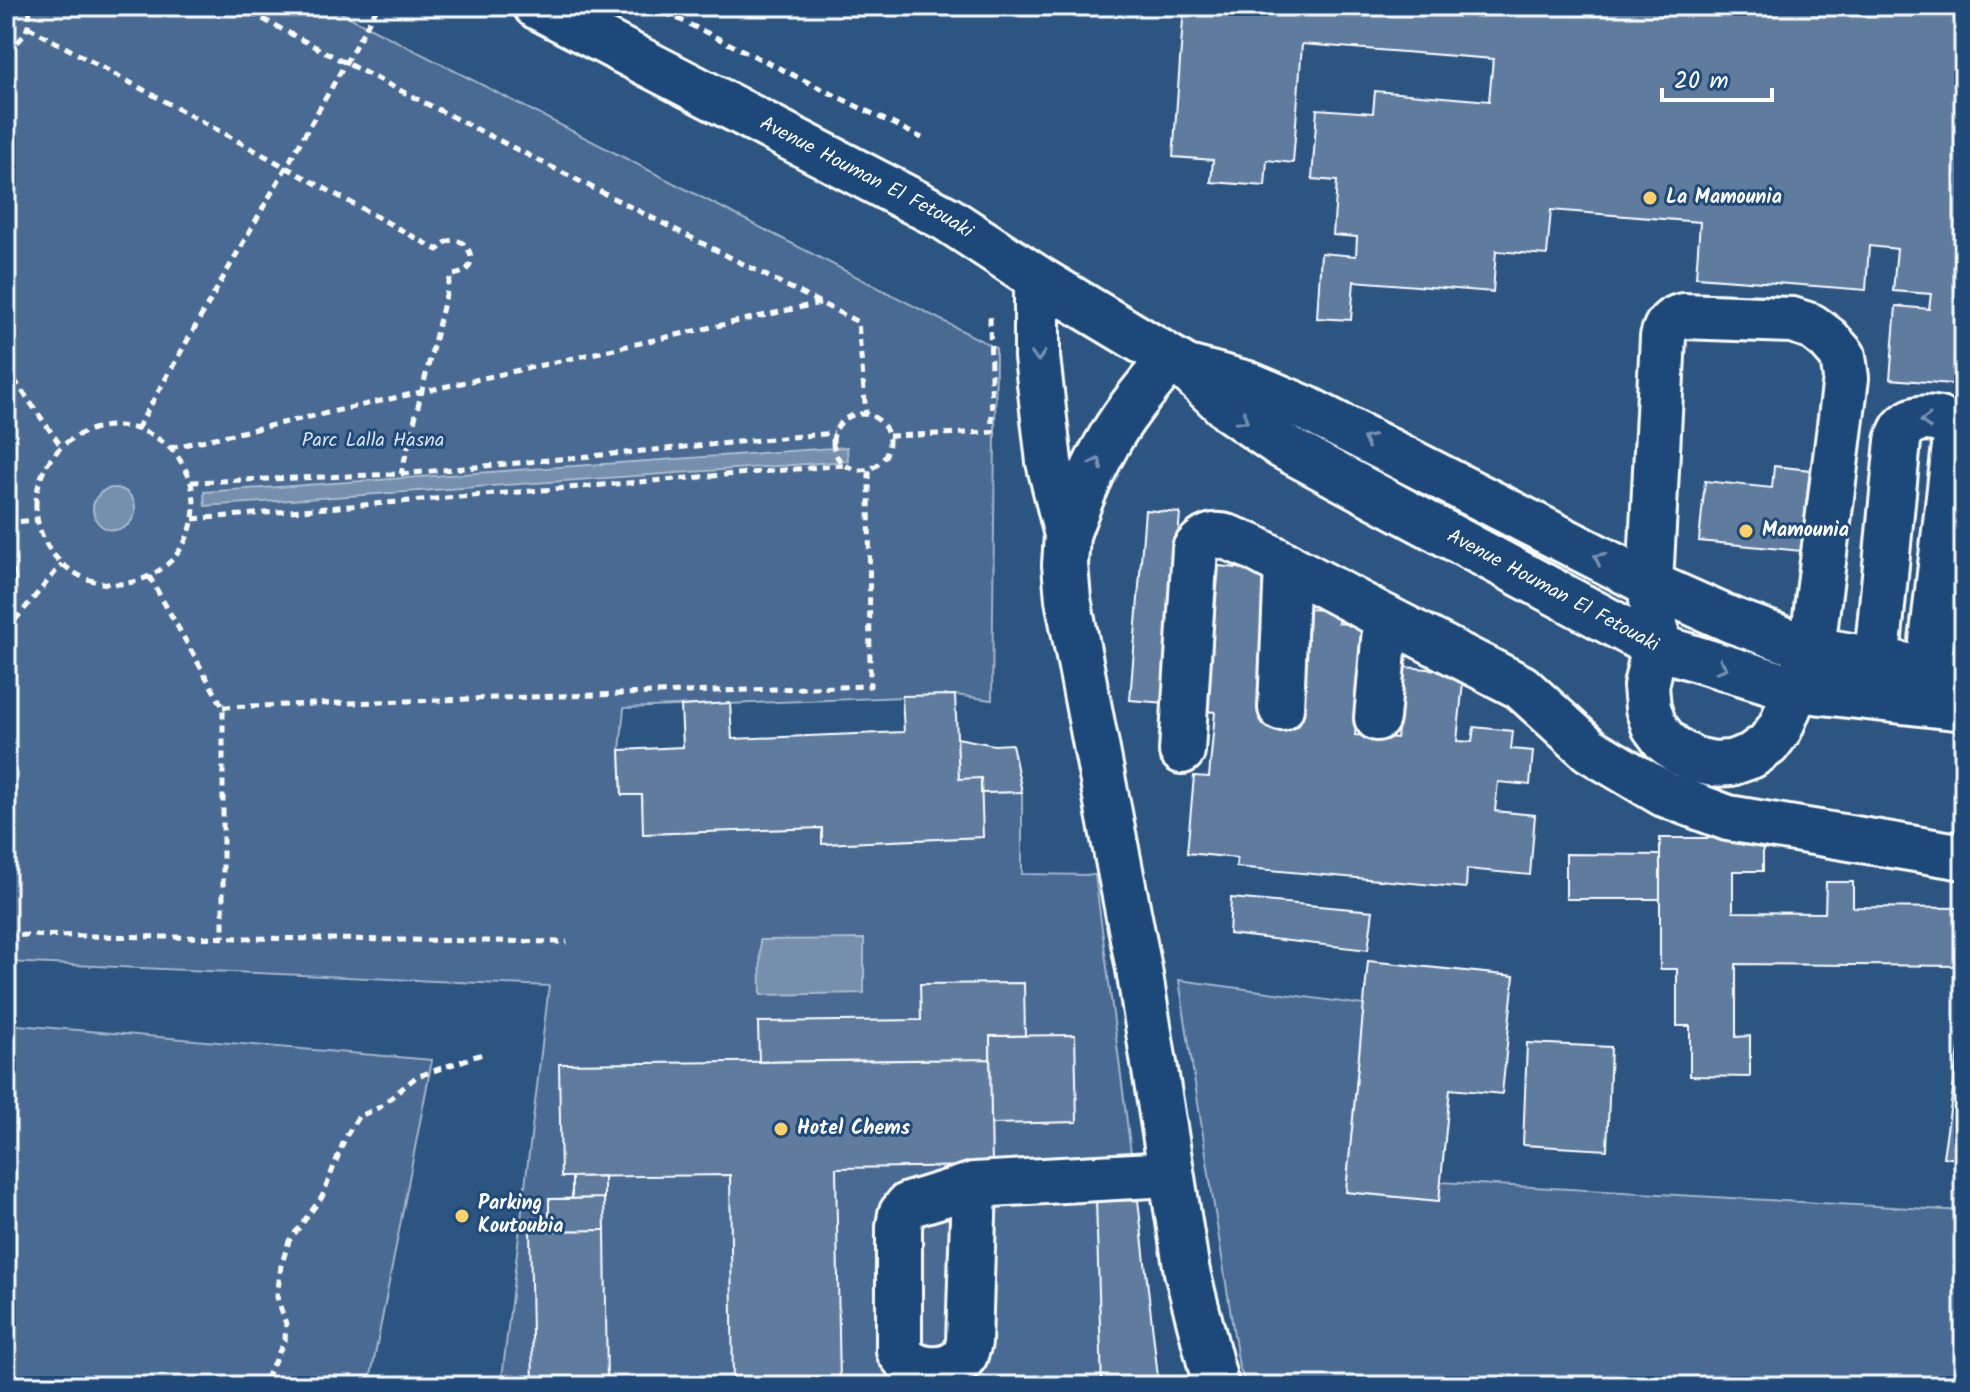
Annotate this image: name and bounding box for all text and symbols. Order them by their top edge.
scale bar [1662,52,1772,102]
text: 20 m [1674,62,1729,101]
street label: Avenue Houman El Fetouaki [754,108,980,248]
place label: La Mamounia [1666,182,1782,214]
marker: La Mamounia [1641,189,1659,207]
one-way arrow [1029,350,1046,363]
one-way arrow [1235,409,1249,424]
one-way arrow [1920,412,1932,429]
park label: Parc Lalla Hasna [302,425,444,457]
one-way arrow [1361,434,1376,450]
one-way arrow [1087,457,1102,472]
place label: Mamounia [1762,515,1849,547]
street label: Avenue Houman El Fetouaki [1441,521,1663,662]
marker: Mamounia [1737,522,1755,540]
one-way arrow [1593,553,1608,568]
one-way arrow [1714,658,1728,674]
place label: Hotel Chems [797,1113,911,1145]
marker: Hotel Chems [772,1120,790,1138]
place label: Parking Koutoubia [478,1188,563,1243]
marker: Parking Koutoubia [453,1207,471,1225]

